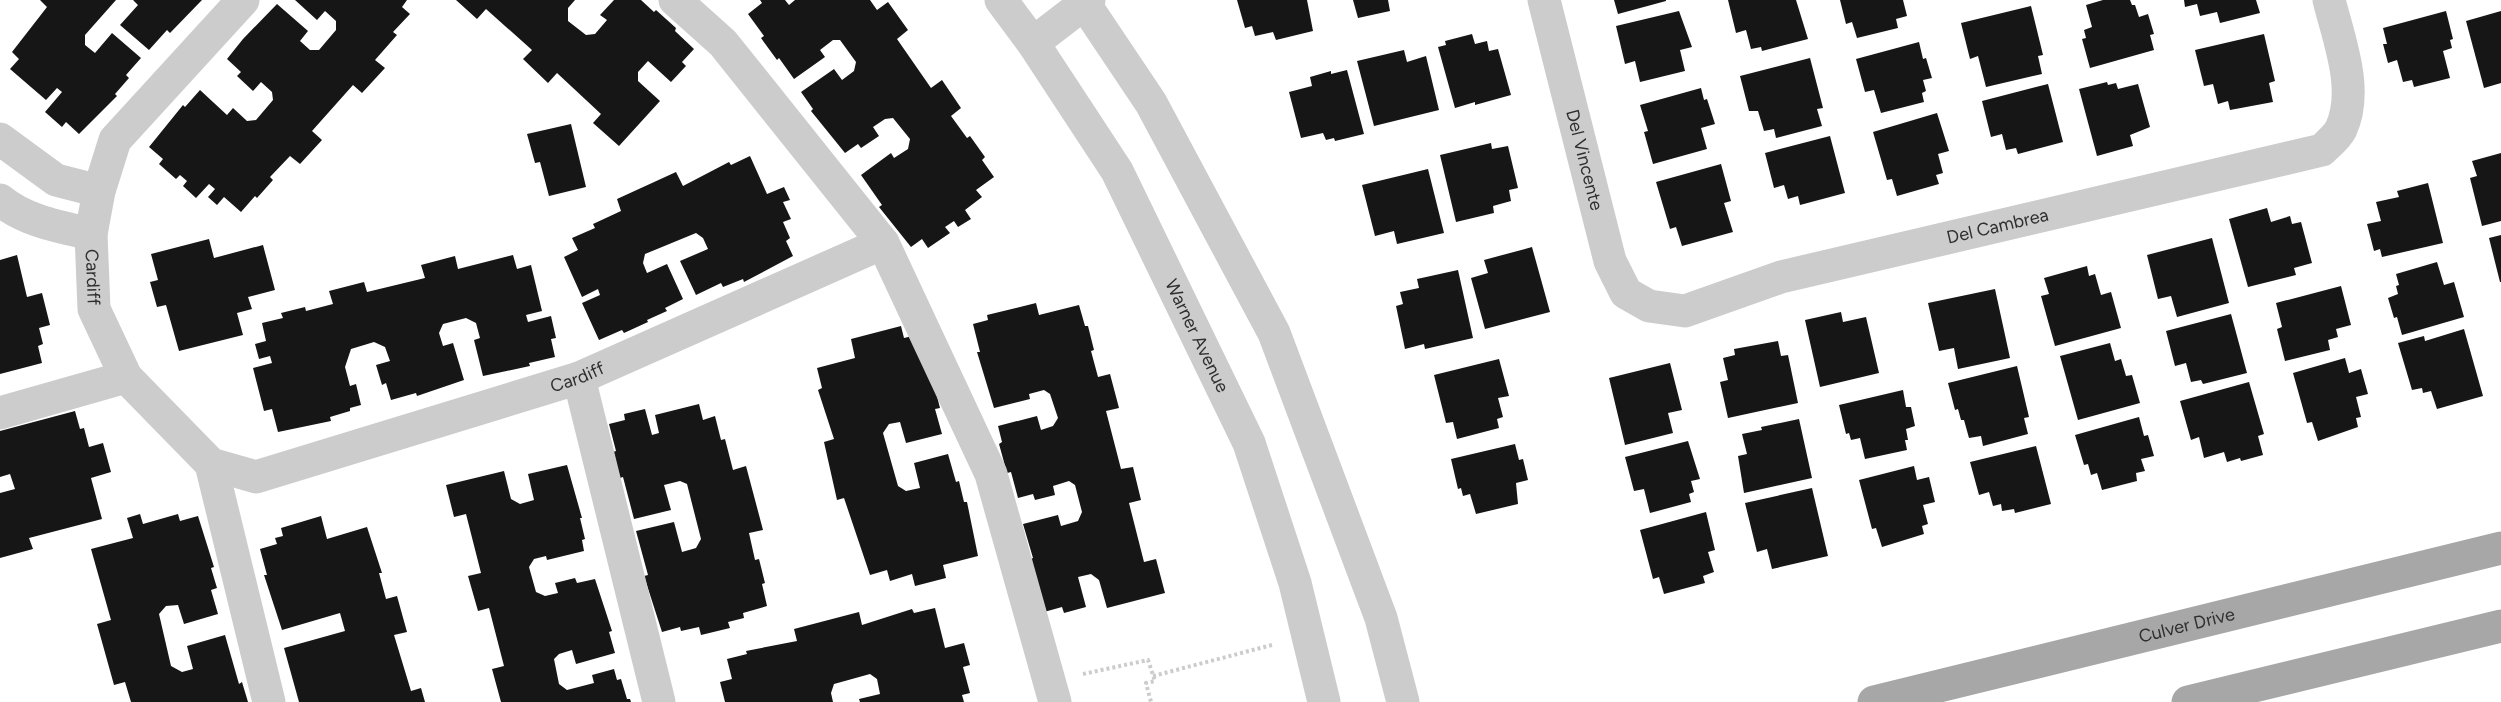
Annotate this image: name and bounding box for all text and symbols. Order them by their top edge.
street label: Del Vincente [1561,107,1608,213]
street label: Del Cambrea [1944,204,2051,249]
street label: Cardiff [81,249,105,306]
street label: Warner Avenue [1160,276,1234,396]
street label: Cardiff [548,357,608,397]
street label: Culver Drive [2136,603,2237,648]

